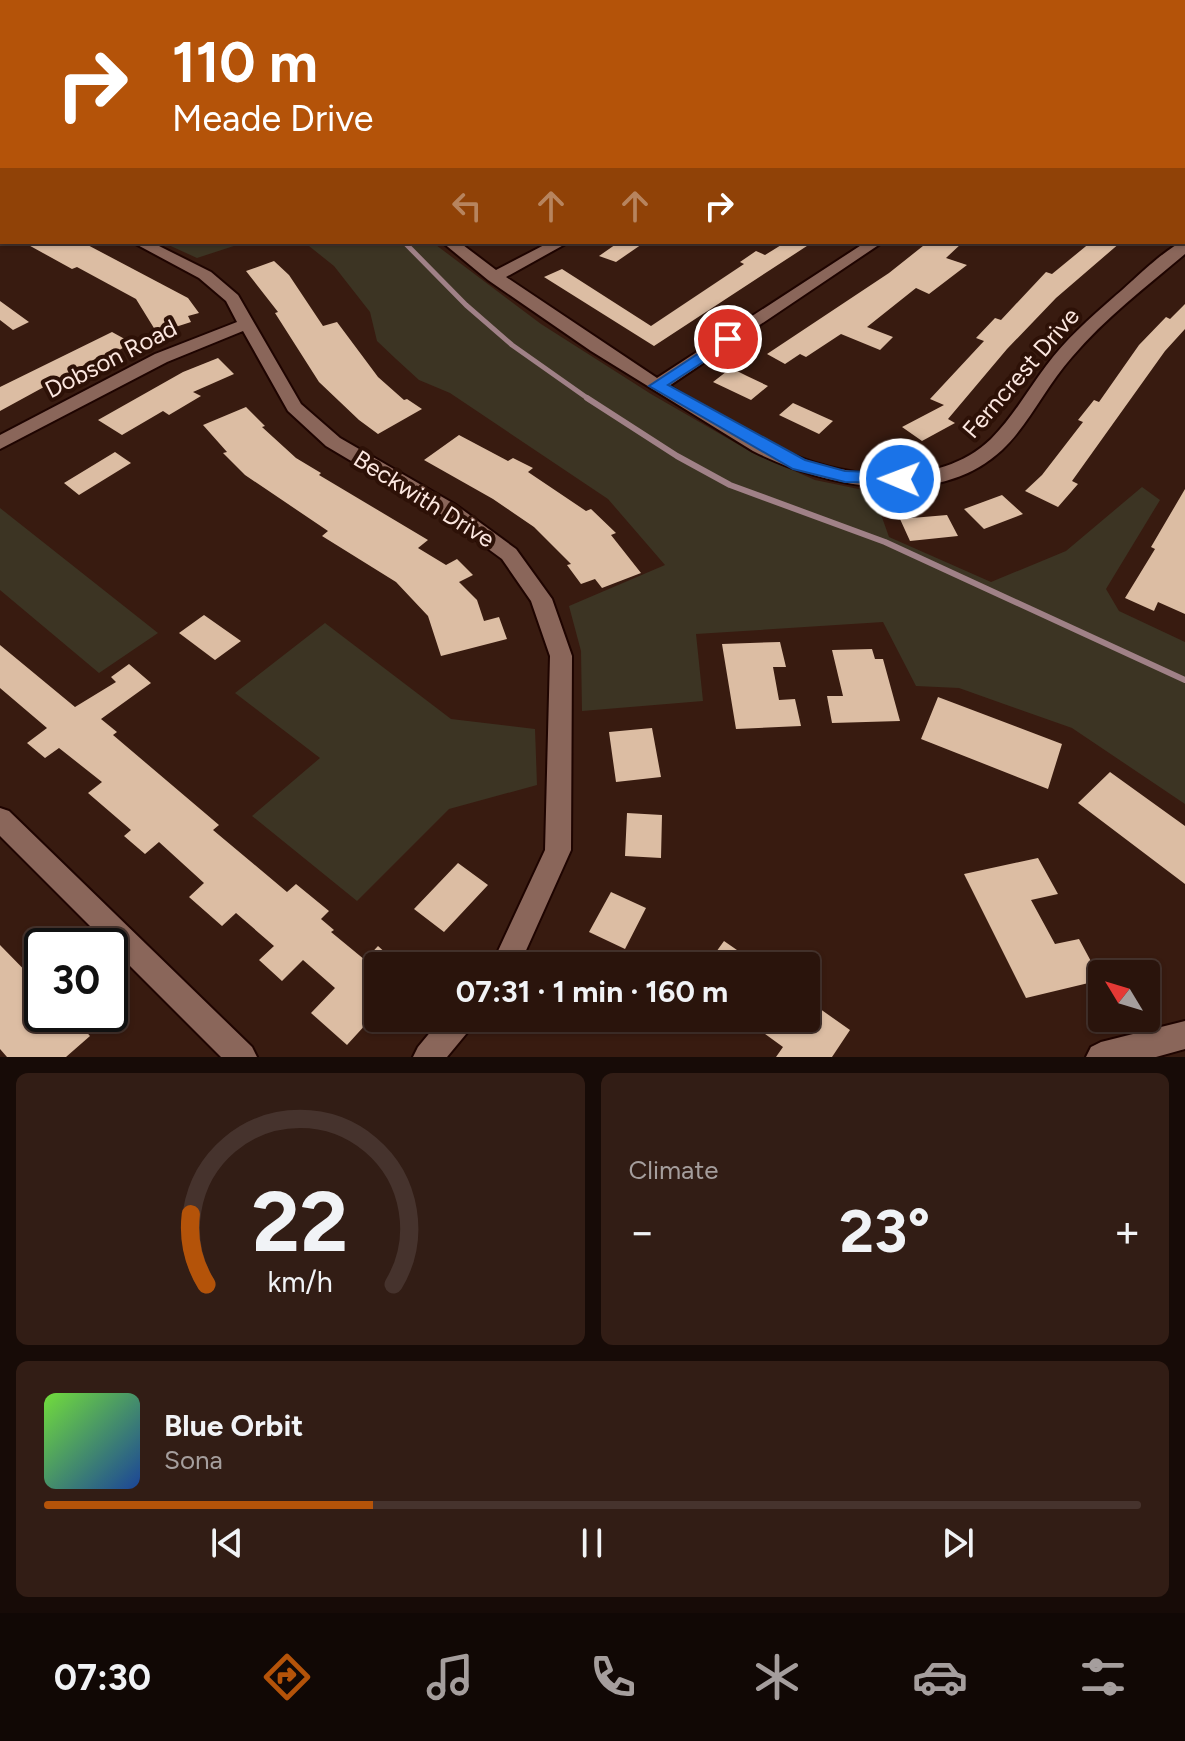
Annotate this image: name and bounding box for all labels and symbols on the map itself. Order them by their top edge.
street label: Ferncrest Drive [956,302,1085,444]
pin [694,305,762,373]
street label: Dobson Road [40,313,182,404]
position arrow [858,437,942,521]
street label: Beckwith Drive [348,444,500,553]
speed limit sign: 30 [24,928,128,1032]
north arrow [1088,960,1160,1032]

